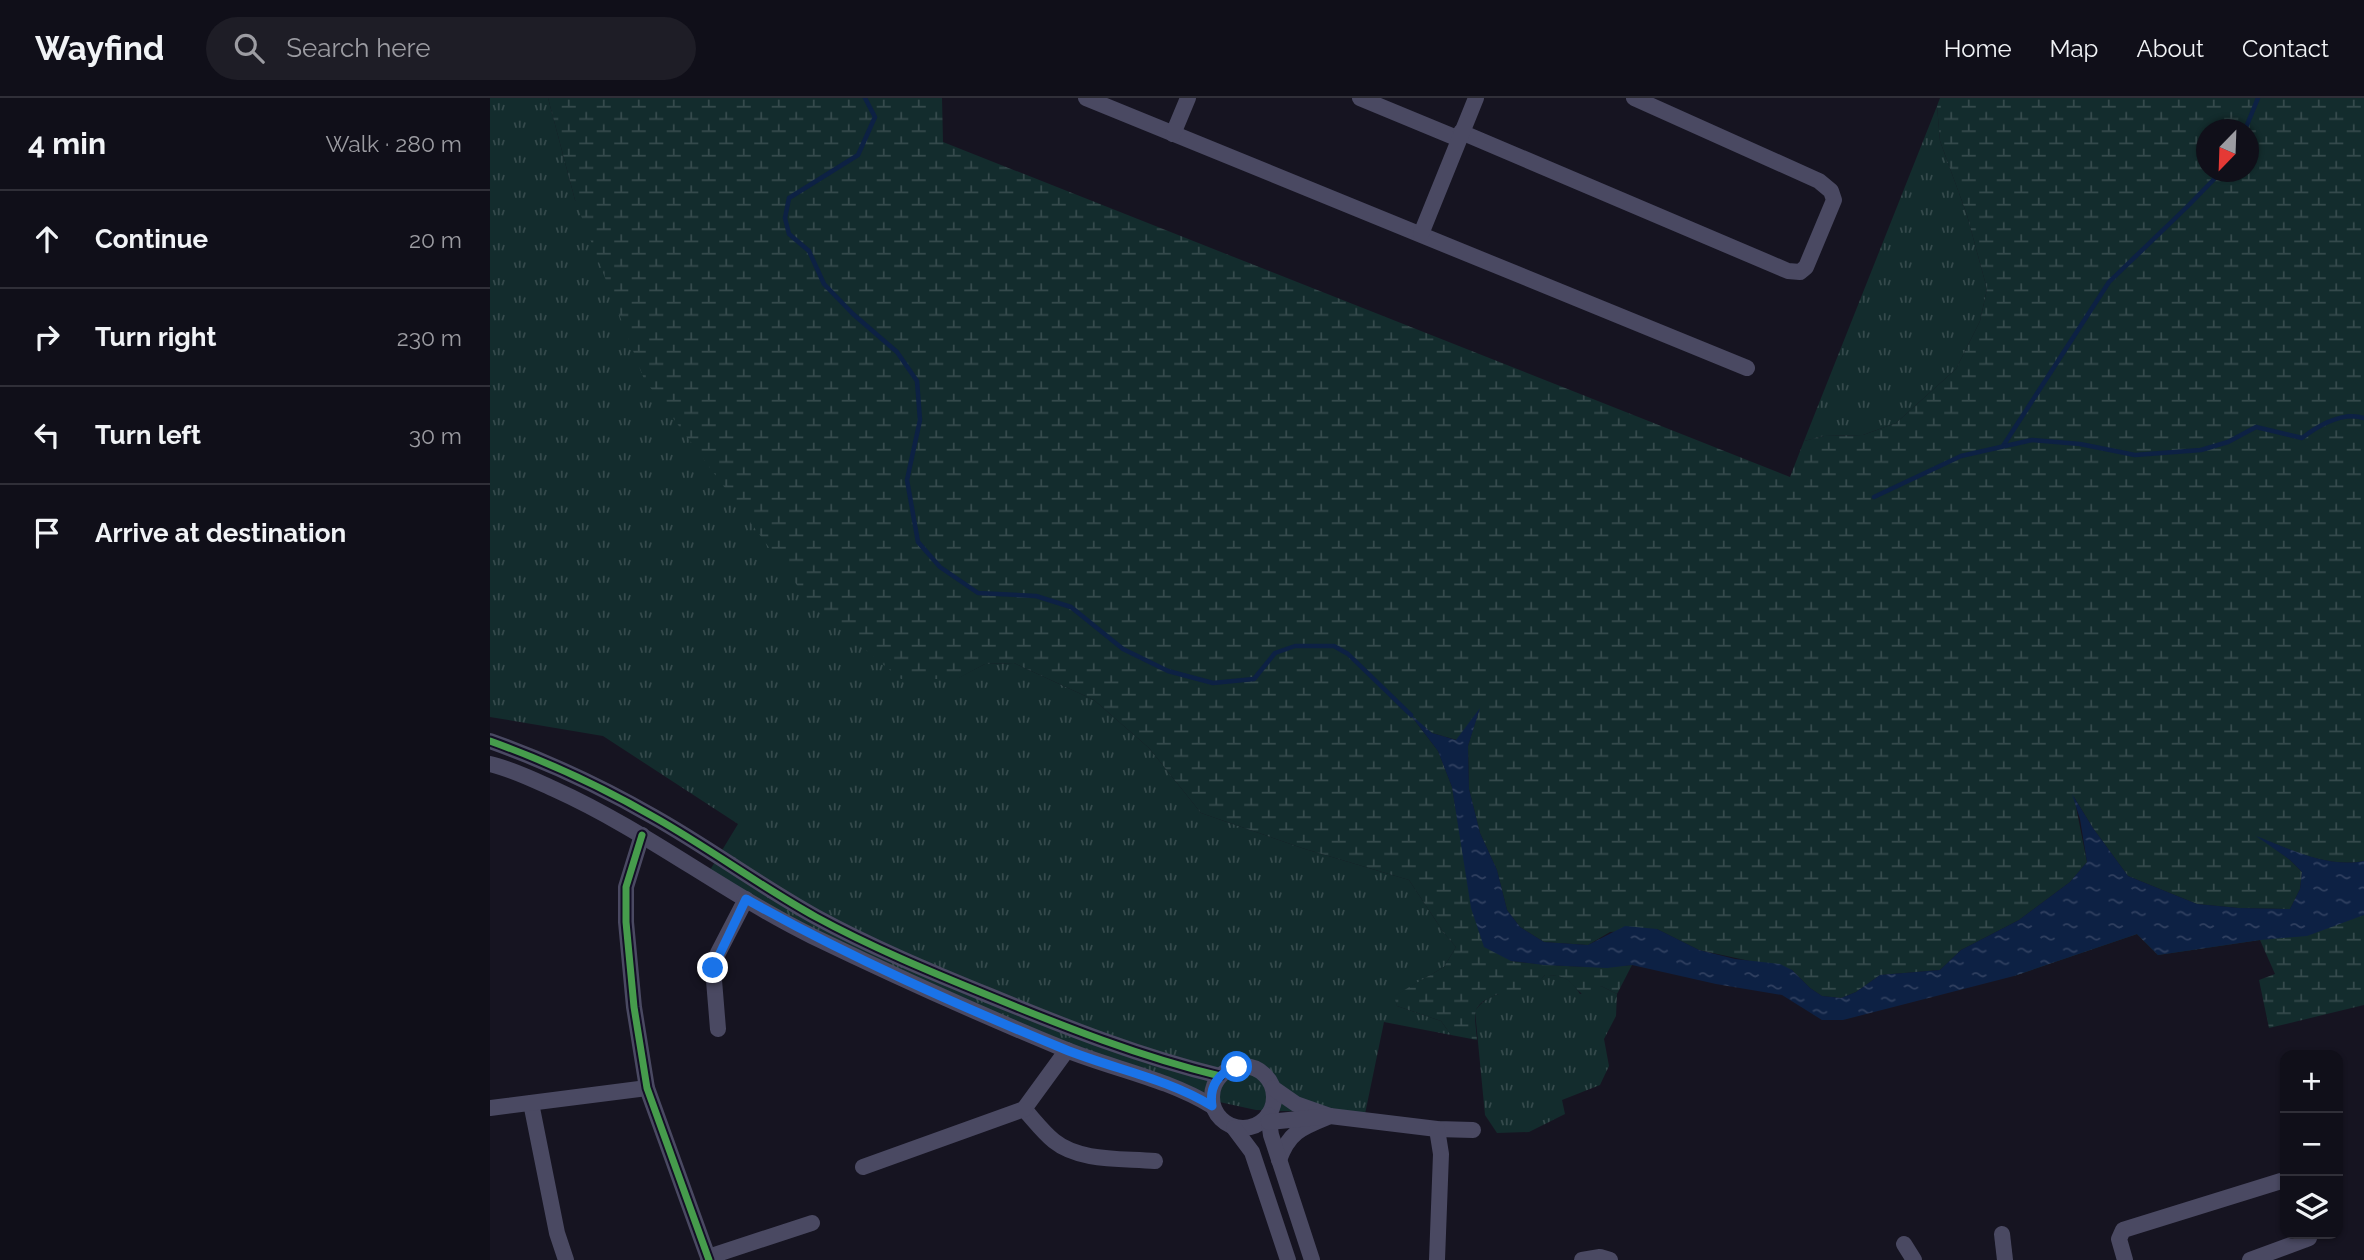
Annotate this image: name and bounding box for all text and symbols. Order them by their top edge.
search box [206,17,696,80]
text: Wayfind [35,29,164,68]
icon: search [230,29,268,67]
text: Search here [286,33,431,63]
text: Home [1944,34,2012,63]
text: Map [2050,34,2098,63]
text: About [2136,34,2204,63]
text: Contact [2242,34,2329,63]
north arrow [2196,119,2259,182]
text: 4 min [28,126,106,161]
text: Walk · 280 m [325,130,462,157]
icon: ahead [28,220,66,258]
text: Continue [95,224,208,254]
text: 20 m [409,226,462,253]
icon: right [28,318,66,356]
text: Turn right [95,322,216,352]
text: 230 m [397,324,462,351]
icon: left [28,416,66,454]
text: Turn left [95,420,201,450]
text: 30 m [409,422,462,449]
icon: arrive [28,514,66,552]
text: Arrive at destination [95,518,346,548]
route end [697,952,728,983]
map controls [2280,1050,2343,1239]
button: + [2280,1050,2343,1113]
route start [1221,1051,1252,1082]
button: − [2280,1113,2343,1176]
button: layers [2280,1176,2343,1239]

